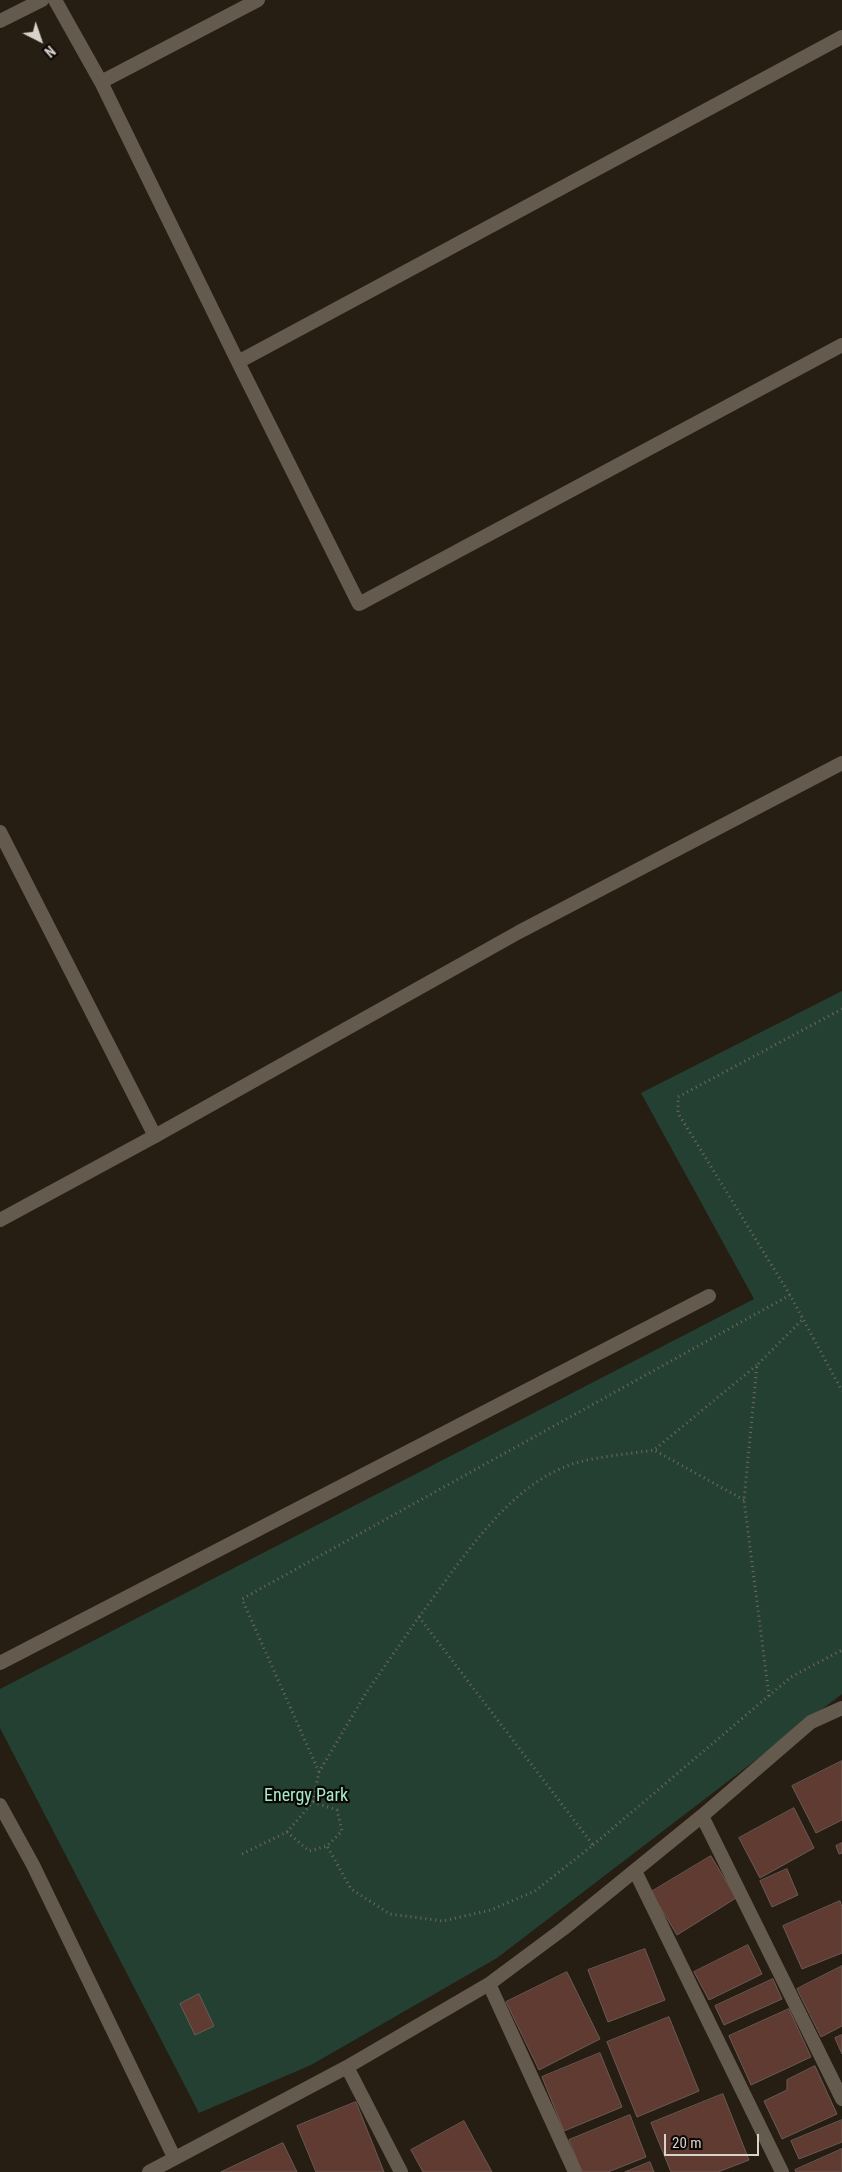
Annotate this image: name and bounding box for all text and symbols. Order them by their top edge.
north arrow [15,15,65,65]
text: N [41,42,58,60]
park label: Energy Park [264,1785,348,1807]
scale bar [667,2124,762,2156]
text: 20 m [672,2134,702,2152]

